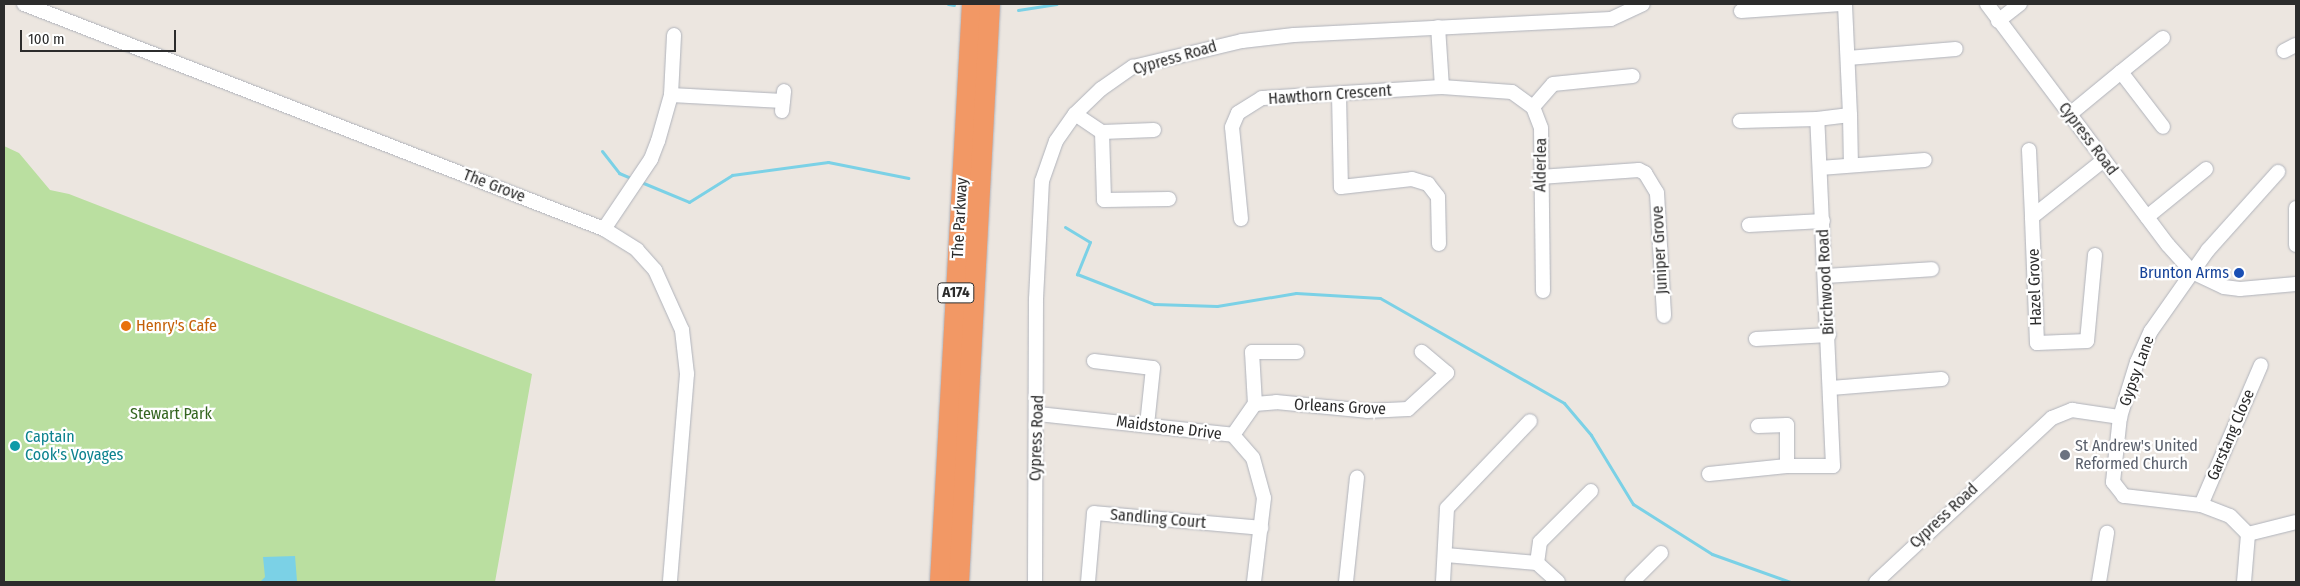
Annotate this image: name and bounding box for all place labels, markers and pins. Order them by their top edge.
place label: Brunton Arms [2139,263,2229,283]
marker: Brunton Arms [2233,267,2245,279]
place label: Henry's Cafe [136,316,217,336]
marker: Henry's Cafe [120,320,132,332]
place label: Captain Cook's Voyages [25,427,123,465]
place label: St Andrew's United Reformed Church [2075,436,2198,474]
marker: Captain Cook's Voyages [9,440,21,452]
marker: St Andrew's United Reformed Church [2059,449,2071,461]

